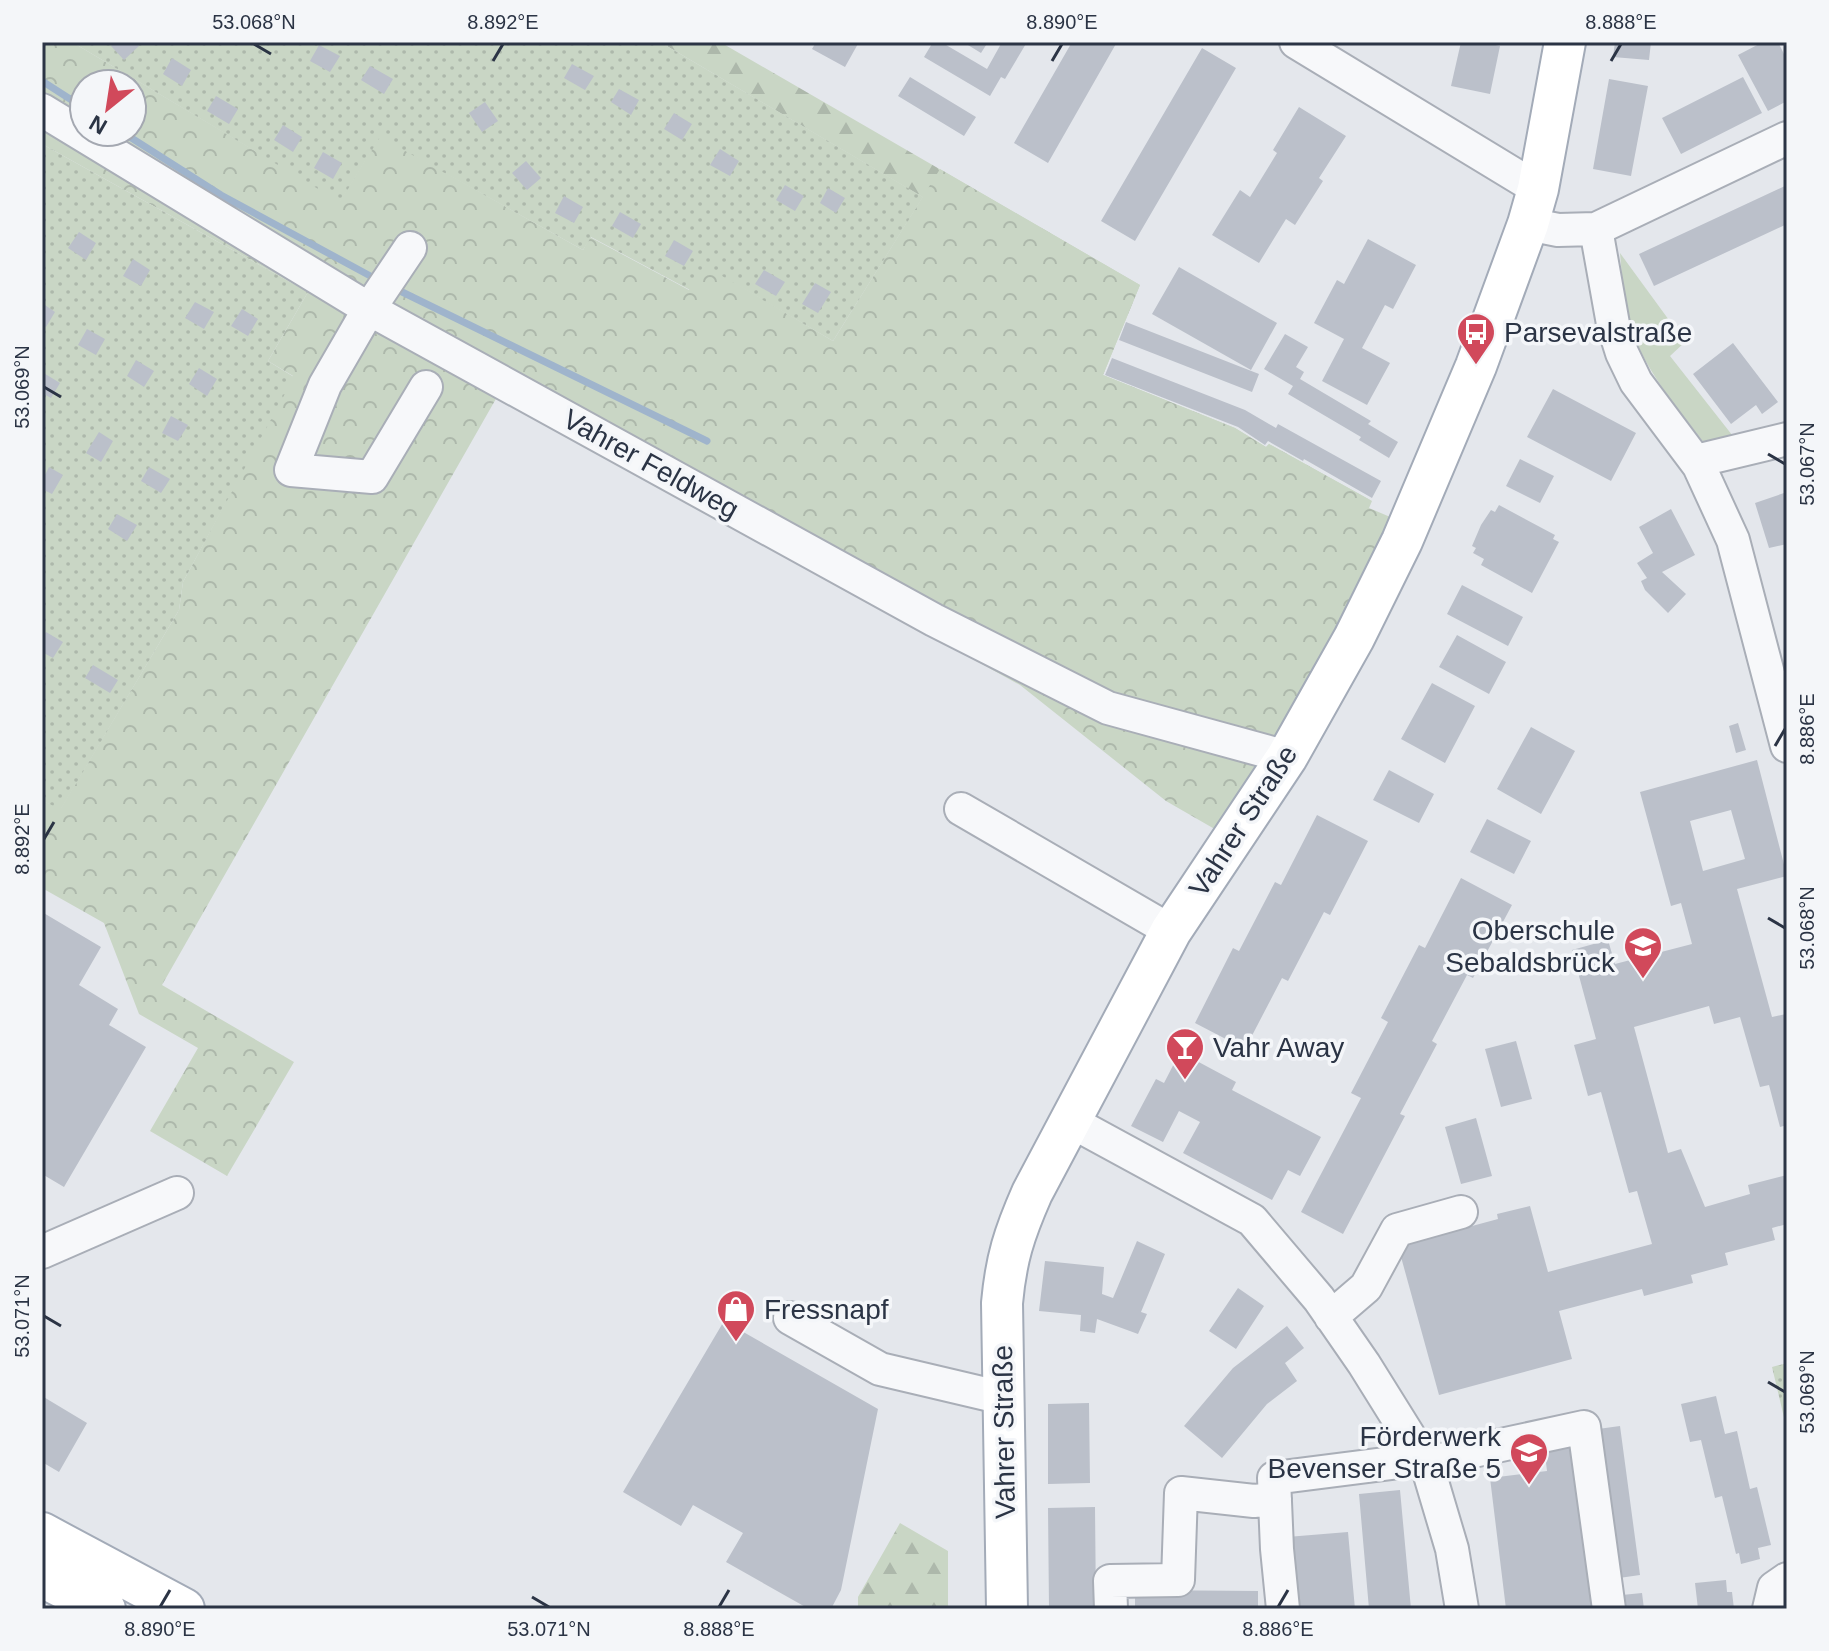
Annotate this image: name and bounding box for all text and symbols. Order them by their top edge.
text: 53.068°N [212,11,296,33]
text: 8.892°E [467,11,539,33]
text: 8.890°E [1026,11,1098,33]
text: 8.888°E [1585,11,1657,33]
north arrow [68,68,148,148]
text: N [85,110,111,140]
bus stop icon: Parsevalstraße [1455,311,1497,366]
place label: Parsevalstraße [1504,317,1692,348]
text: 53.069°N [11,345,33,429]
street label: Vahrer Feldweg [558,403,744,525]
text: 53.067°N [1796,422,1818,506]
text: 8.886°E [1796,693,1818,765]
street label: Vahrer Straße [1183,740,1303,902]
text: 8.892°E [11,803,33,875]
text: 53.068°N [1796,886,1818,970]
place label: Oberschule Sebaldsbrück [1445,915,1616,978]
school or university icon: Oberschule Sebaldsbrück [1622,925,1664,980]
bar icon: Vahr Away [1164,1026,1206,1081]
place label: Vahr Away [1213,1032,1344,1063]
text: 53.071°N [11,1274,33,1358]
shop icon: Fressnapf [715,1288,757,1343]
place label: Fressnapf [764,1294,889,1325]
street label: Vahrer Straße [987,1345,1021,1519]
text: 53.069°N [1796,1350,1818,1434]
place label: Förderwerk Bevenser Straße 5 [1268,1421,1502,1484]
school or university icon: Förderwerk Bevenser Straße 5 [1508,1431,1550,1486]
text: 8.890°E [124,1618,196,1640]
text: 53.071°N [507,1618,591,1640]
text: 8.888°E [683,1618,755,1640]
text: 8.886°E [1242,1618,1314,1640]

